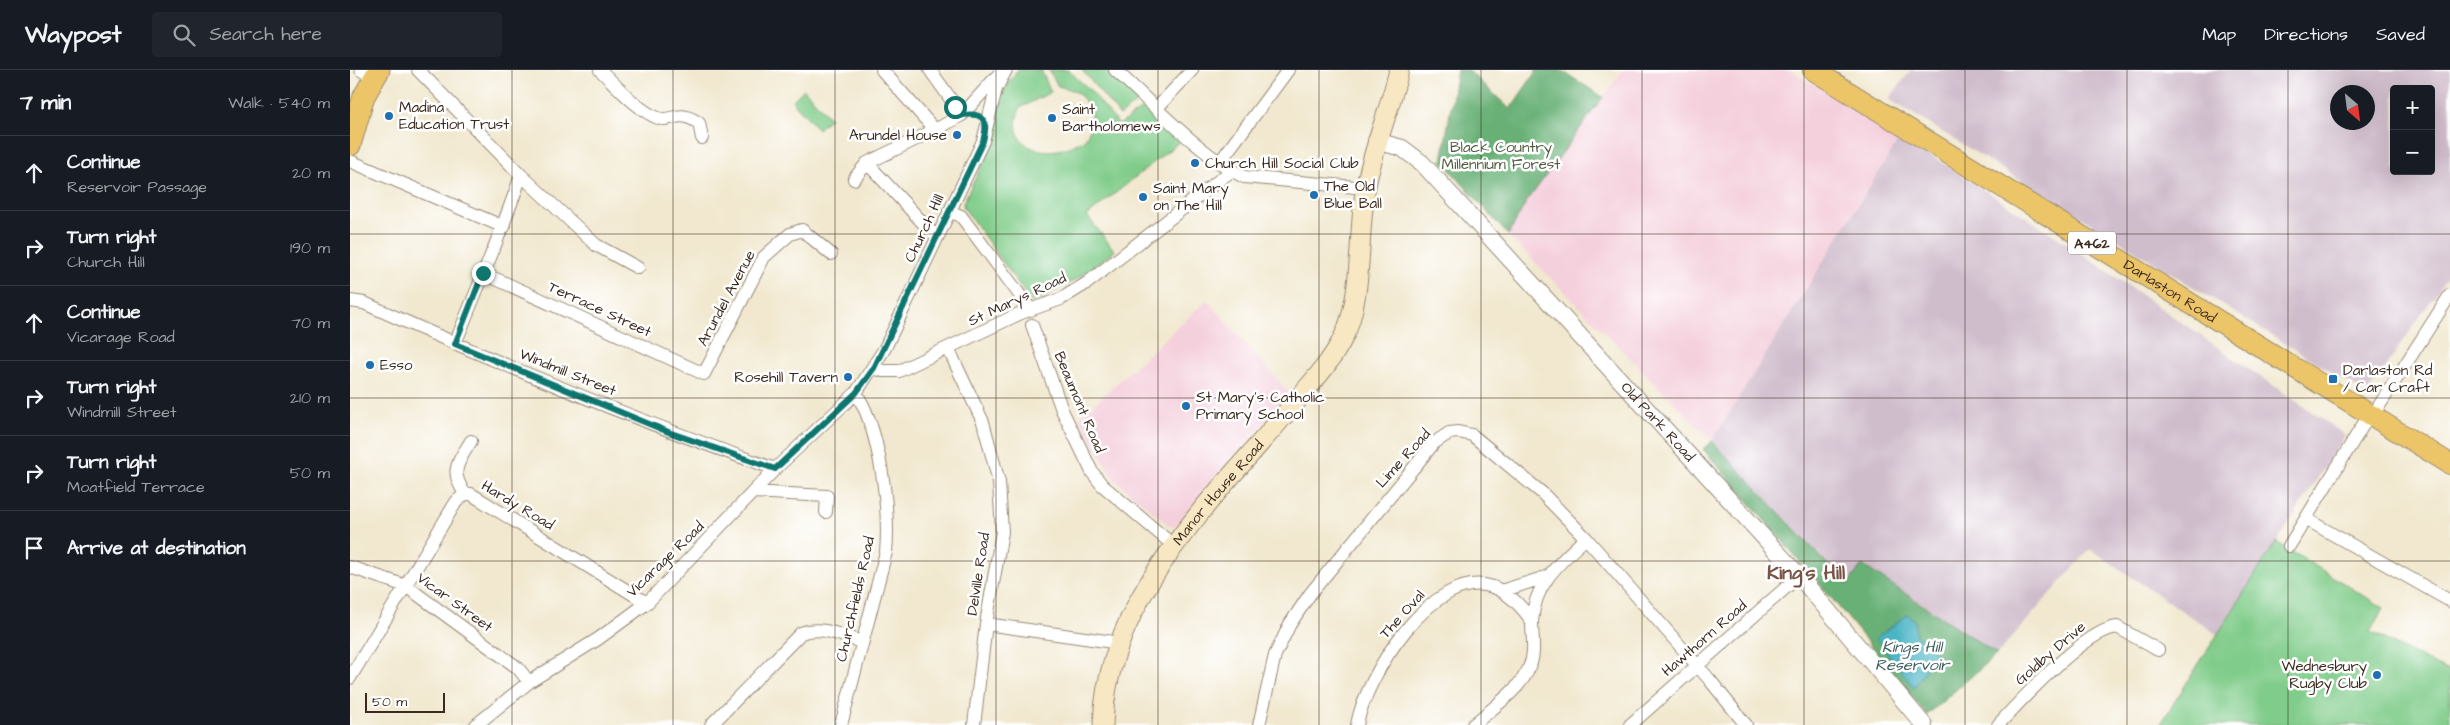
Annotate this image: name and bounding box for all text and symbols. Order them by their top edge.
search box [152,12,502,57]
text: Waypost [25,18,122,52]
icon: search [170,21,198,49]
text: Search here [210,21,322,48]
text: Map [2202,22,2236,47]
text: Directions [2264,22,2348,47]
text: Saved [2376,22,2425,47]
north arrow [2330,85,2375,130]
map controls [2390,85,2435,175]
button: + [2390,85,2435,130]
text: 7 min [20,88,71,117]
text: Walk · 540 m [228,92,330,114]
route start [944,96,967,119]
place label: Madina Education Trust [399,97,509,135]
place label: Saint Bartholomews [1062,99,1161,137]
marker: Madina Education Trust [383,110,395,122]
marker: Saint Bartholomews [1046,112,1058,124]
place label: Arundel House [849,125,947,146]
marker: Arundel House [951,129,963,141]
button: − [2390,130,2435,175]
park label: Black Country Millennium Forest [1442,137,1560,175]
text: Continue [67,149,141,176]
place label: Church Hill Social Club [1205,153,1359,174]
marker: Church Hill Social Club [1189,157,1201,169]
icon: ahead [20,159,48,187]
text: 20 m [292,162,330,184]
text: Reservoir Passage [67,176,207,198]
place label: The Old Blue Ball [1324,176,1382,214]
place label: Saint Mary on The Hill [1153,178,1229,216]
marker: The Old Blue Ball [1308,189,1320,201]
street label: Church Hill [900,191,949,266]
marker: Saint Mary on The Hill [1137,191,1149,203]
text: Turn right [67,224,156,251]
road number: A462 [2068,232,2116,254]
icon: right [20,234,48,262]
text: 190 m [290,237,330,259]
street label: Arundel Avenue [692,247,761,350]
text: Church Hill [67,251,145,273]
street label: Darlaston Road [2119,255,2221,328]
route end [472,262,495,285]
street label: St Marys Road [965,267,1070,332]
street label: Terrace Street [545,276,655,343]
text: Continue [67,299,141,326]
icon: ahead [20,309,48,337]
text: 70 m [291,312,330,334]
text: Vicarage Road [67,326,175,348]
street label: Windmill Street [516,344,619,401]
street label: Beaumont Road [1049,348,1110,456]
place label: Esso [380,355,413,376]
marker: Esso [364,359,376,371]
place label: Darlaston Rd / Car Craft [2343,360,2433,398]
place label: Rosehill Tavern [734,367,838,388]
marker: Rosehill Tavern [842,371,854,383]
marker: Darlaston Rd / Car Craft [2327,373,2339,385]
text: Turn right [67,374,156,401]
street label: Old Park Road [1616,377,1700,467]
icon: right [20,384,48,412]
text: 210 m [290,387,330,409]
place label: St Mary's Catholic Primary School [1196,387,1325,426]
marker: St Mary's Catholic Primary School [1180,400,1192,412]
text: Windmill Street [67,401,176,423]
street label: Lime Road [1371,424,1436,492]
street label: Manor House Road [1168,435,1269,550]
text: Turn right [67,449,156,476]
icon: right [20,459,48,487]
text: 50 m [290,462,330,484]
street label: Hardy Road [477,475,558,536]
text: Moatfield Terrace [67,476,205,498]
street label: Vicarage Road [622,517,710,603]
street label: Delville Road [962,531,995,617]
icon: arrive [20,534,48,562]
street label: Churchfields Road [831,534,880,664]
text: Arrive at destination [67,535,246,562]
district label: King’s Hill [1767,559,1845,588]
street label: Vicar Street [412,568,497,637]
street label: The Oval [1375,585,1430,643]
street label: Hawthorn Road [1657,595,1752,681]
street label: Goldby Drive [2010,617,2091,691]
water label: Kings Hill Reservoir [1875,636,1951,676]
place label: Wednesbury Rugby Club [2281,656,2368,695]
marker: Wednesbury Rugby Club [2371,669,2383,681]
scale bar [365,690,445,713]
text: 50 m [372,692,407,712]

